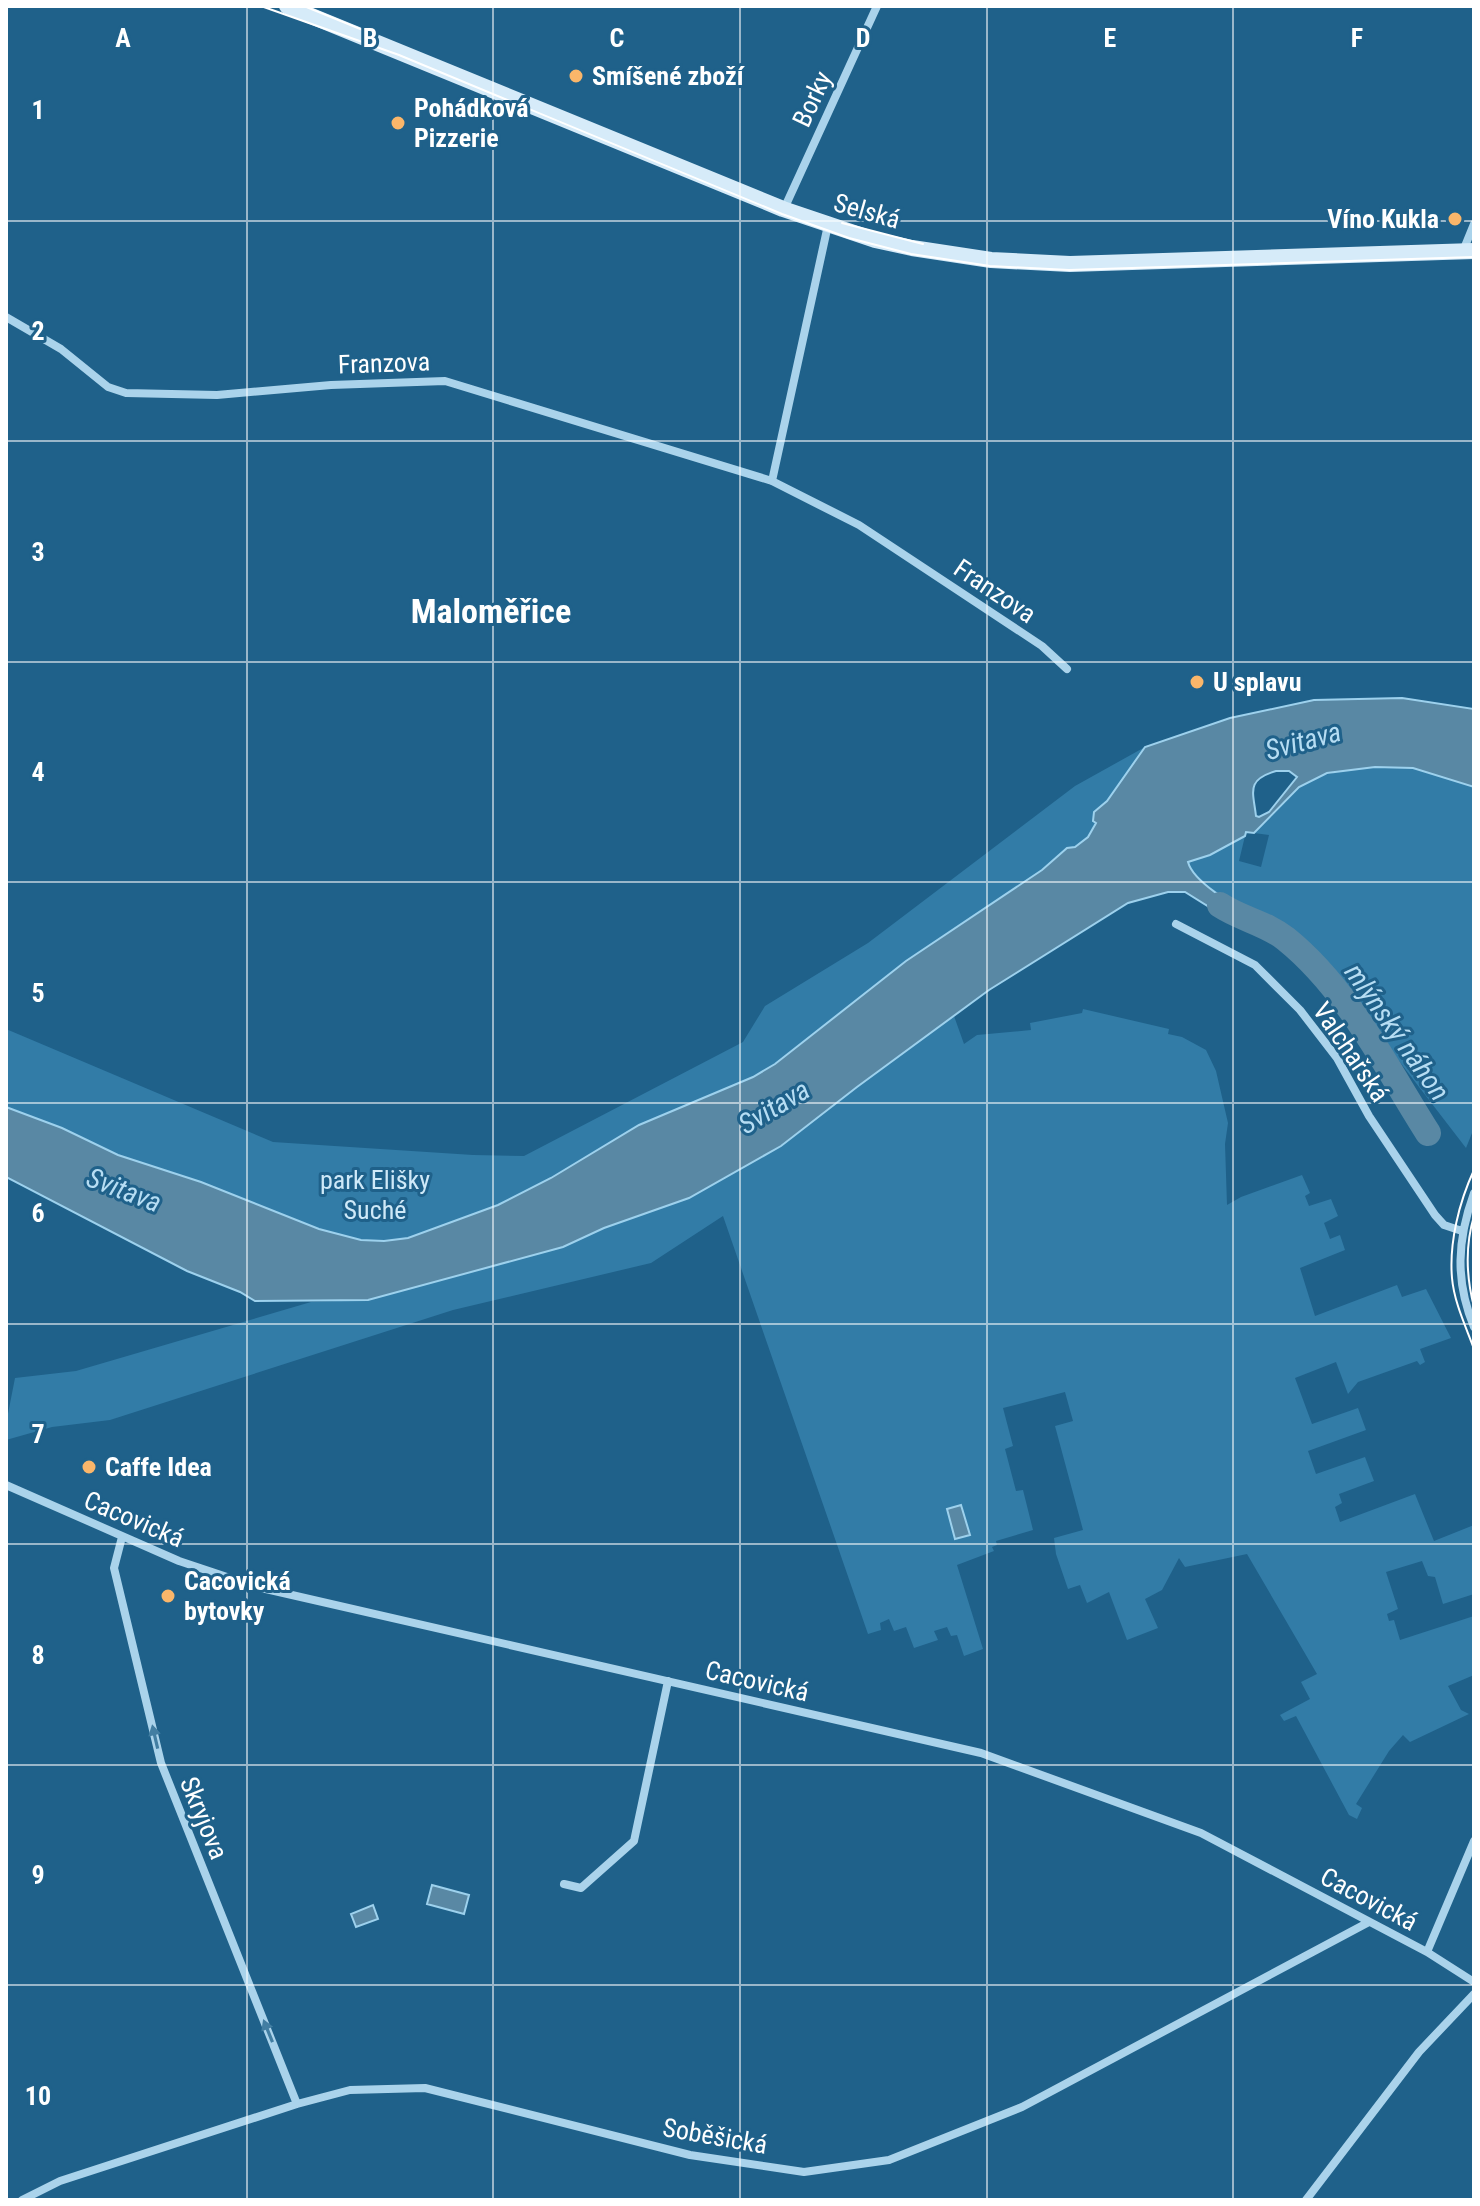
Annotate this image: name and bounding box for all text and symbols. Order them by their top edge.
text: A [115,23,131,53]
text: B [363,23,377,53]
text: C [610,23,625,53]
text: D [856,23,870,53]
text: E [1104,23,1117,53]
text: F [1351,23,1363,53]
place label: Smíšené zboží [592,61,746,91]
street label: Borky [786,66,838,131]
marker: Smíšené zboží [567,67,585,85]
place label: Pohádková Pizzerie [414,93,528,153]
text: 1 [31,95,45,125]
marker: Pohádková Pizzerie [389,114,407,132]
street label: Selská [830,187,904,235]
place label: Víno Kukla [1327,204,1439,234]
marker: Víno Kukla [1446,210,1464,228]
text: 2 [31,316,45,346]
street label: Franzova [337,346,431,380]
text: 3 [31,537,45,567]
street label: Franzova [948,553,1042,629]
district label: Maloměřice [411,591,571,631]
place label: U splavu [1213,667,1302,697]
marker: U splavu [1188,673,1206,691]
water label: Svitava [1261,715,1345,767]
text: 4 [31,757,45,787]
water label: mlýnský náhon [1338,957,1456,1107]
text: 5 [31,978,45,1008]
street label: Valchařská [1307,997,1395,1107]
water label: Svitava [732,1073,816,1141]
water label: Svitava [82,1161,166,1219]
park label: park Elišky Suché [320,1165,430,1225]
text: 6 [31,1198,45,1228]
text: 7 [31,1419,45,1449]
place label: Caffe Idea [105,1452,212,1482]
marker: Caffe Idea [80,1458,98,1476]
street label: Cacovická [80,1485,188,1553]
place label: Cacovická bytovky [184,1566,291,1626]
marker: Cacovická bytovky [159,1587,177,1605]
text: 8 [31,1640,45,1670]
street label: Cacovická [702,1655,812,1707]
one-way arrow [148,1724,160,1749]
street label: Skryjova [174,1772,234,1864]
text: 9 [31,1860,45,1890]
street label: Cacovická [1315,1861,1423,1937]
one-way arrow [261,2019,274,2043]
text: 10 [25,2081,51,2111]
street label: Soběšická [660,2112,770,2160]

